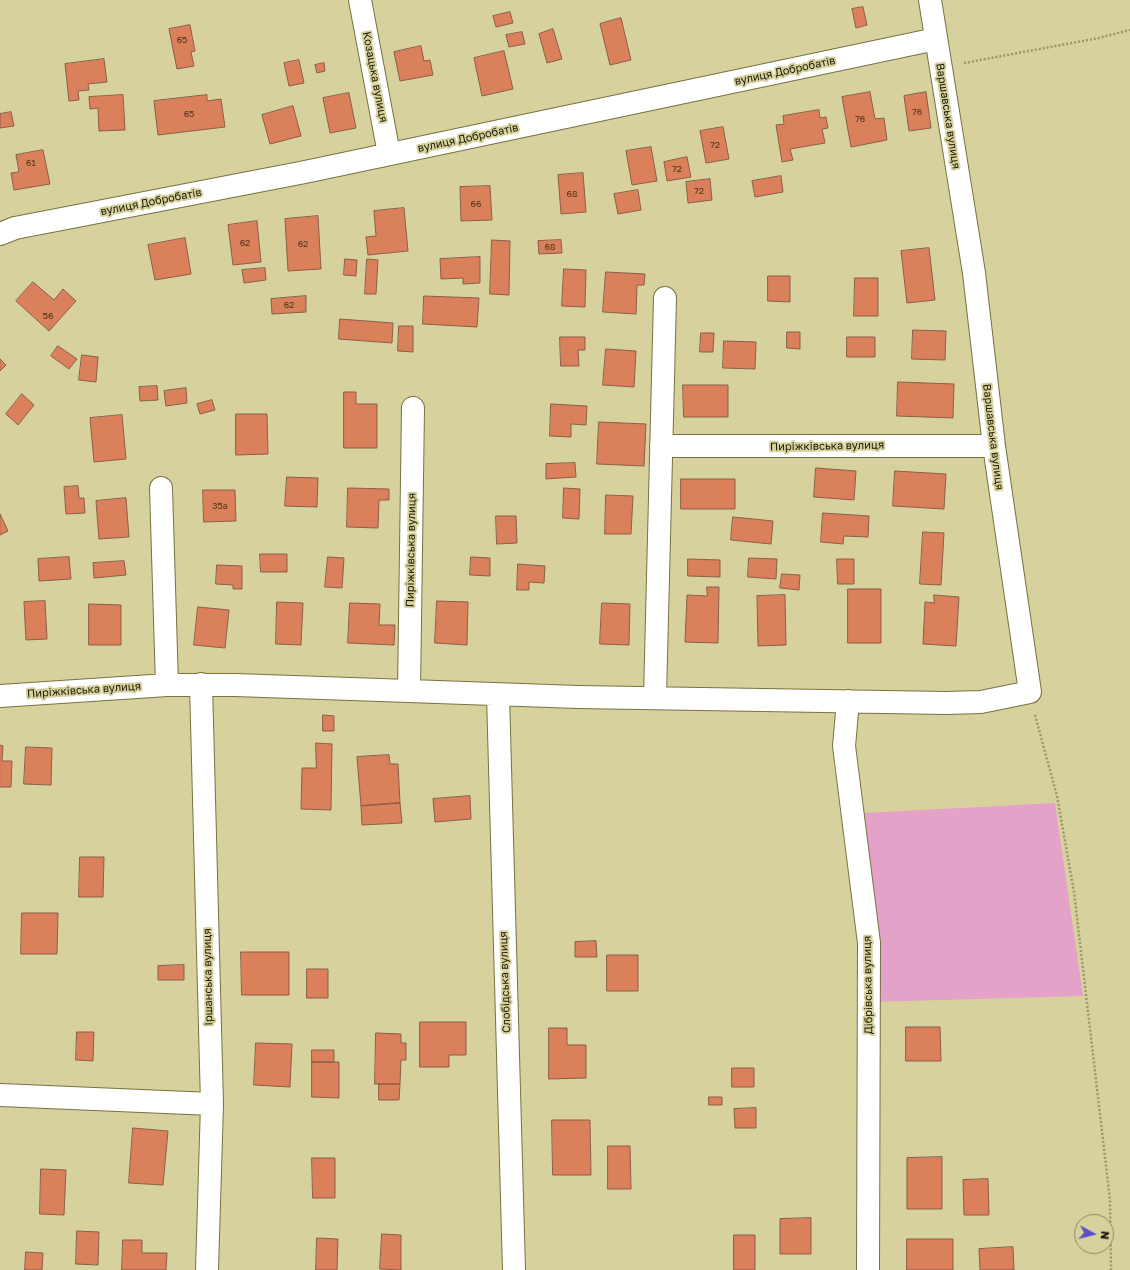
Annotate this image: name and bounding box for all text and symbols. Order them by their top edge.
street label: Козацька вулиця [360,31,390,123]
house number: 65 [177,35,187,45]
street label: вулиця Добробатів [733,54,837,88]
street label: Варшавська вулиця [933,62,963,170]
house number: 76 [912,107,922,117]
house number: 65 [184,109,194,119]
house number: 76 [855,114,865,124]
street label: вулиця Добробатів [416,121,520,155]
house number: 72 [710,140,720,150]
house number: 61 [26,158,36,168]
house number: 72 [672,164,682,174]
street label: вулиця Добробатів [99,186,203,218]
house number: 72 [694,186,704,196]
house number: 68 [567,189,577,199]
house number: 66 [471,199,481,209]
house number: 62 [240,238,250,248]
house number: 62 [298,239,308,249]
house number: 68 [545,242,555,252]
house number: 62 [284,300,294,310]
house number: 56 [43,311,53,321]
street label: Варшавська вулиця [980,383,1006,491]
street label: Пиріжківська вулиця [770,438,884,454]
street label: Пиріжківська вулиця [403,493,419,607]
house number: 35а [212,501,228,511]
street label: Пиріжківська вулиця [27,679,141,701]
street label: Іршанська вулиця [201,928,215,1026]
street label: Слобідська вулиця [497,931,513,1033]
street label: Дібрівська вулиця [861,936,875,1034]
north arrow [1074,1214,1114,1254]
text: N [1098,1230,1112,1240]

